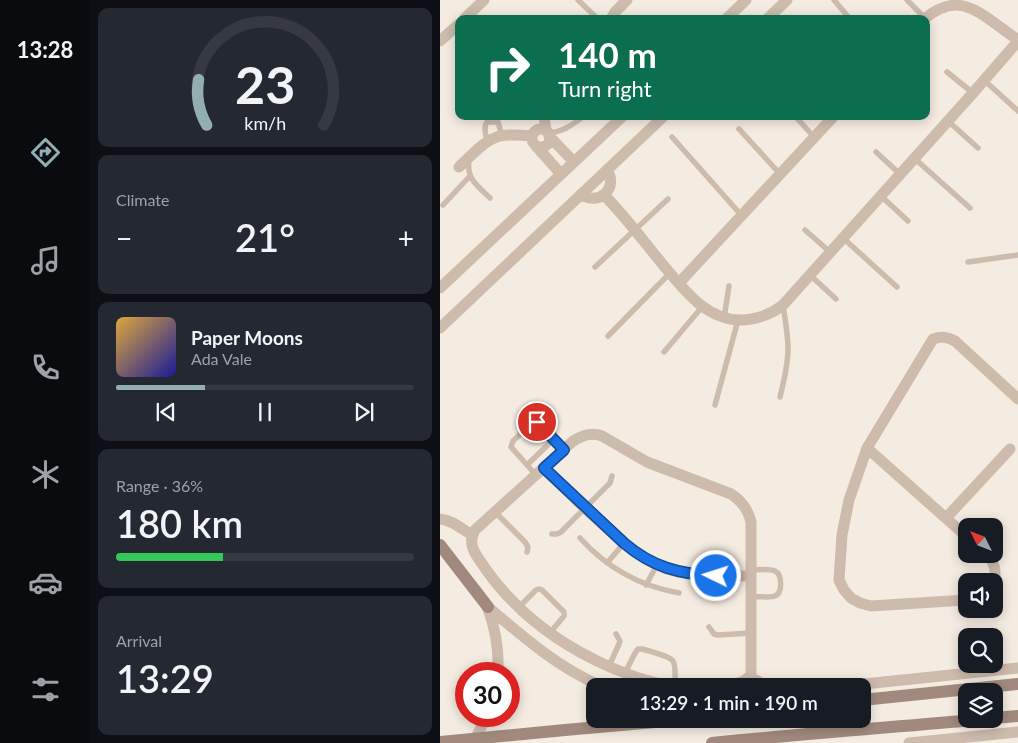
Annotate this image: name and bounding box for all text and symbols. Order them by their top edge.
text: 140 m [558,33,657,75]
icon: right [475,35,540,100]
text: 13:28 [17,36,73,63]
text: 23 [235,53,295,115]
text: Turn right [558,75,652,102]
text: km/h [244,112,286,134]
icon: directions [28,135,63,170]
text: Climate [116,190,169,209]
text: 21° [235,214,295,260]
text: − [116,221,132,255]
text: + [398,221,414,255]
icon: music [28,243,63,278]
text: Paper Moons [191,326,303,349]
text: Ada Vale [191,349,252,368]
icon: phone [28,350,63,385]
icon: previous [152,398,180,426]
icon: pause [251,398,279,426]
icon: next [350,398,378,426]
pin [516,401,558,443]
icon: arrive [523,408,551,436]
icon: climate [28,457,63,492]
text: Range · 36% [116,476,203,495]
text: 180 km [116,500,243,546]
north arrow [958,518,1002,562]
map controls [958,518,1003,728]
position arrow [689,549,741,601]
icon: car [28,565,63,600]
button: sound [958,573,1003,618]
button: search [958,628,1003,673]
text: Arrival [116,631,162,650]
text: 13:29 [116,655,214,701]
speed limit sign: 30 [455,662,520,727]
icon: filters [28,672,63,707]
button: layers [958,683,1003,728]
text: 13:29 · 1 min · 190 m [639,691,818,714]

